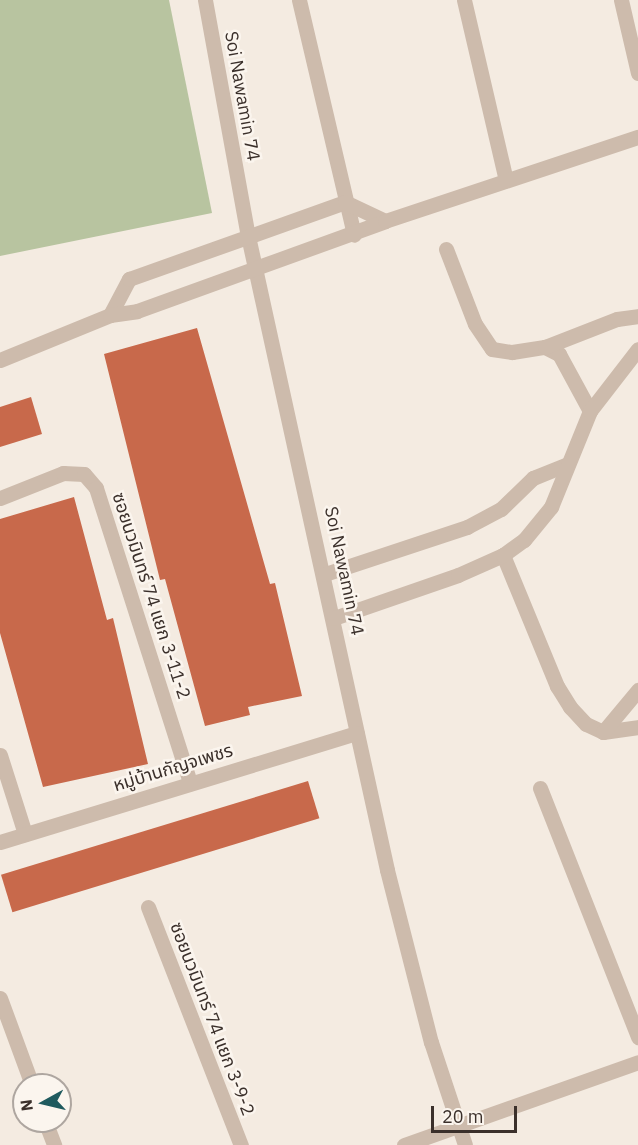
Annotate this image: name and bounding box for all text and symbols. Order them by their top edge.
street label: Soi Nawamin 74 [220,30,264,162]
street label: ซอยนวมินทร์ 74 แยก 3-11-2 [107,490,195,702]
street label: Soi Nawamin 74 [320,505,368,637]
street label: หมู่บ้านกัญจเพชร [111,740,235,796]
street label: ซอยนวมินทร์ 74 แยก 3-9-2 [165,919,259,1119]
north arrow [12,1073,72,1133]
scale bar [434,1094,520,1132]
text: N [15,1098,37,1112]
text: 20 m [442,1105,484,1128]

